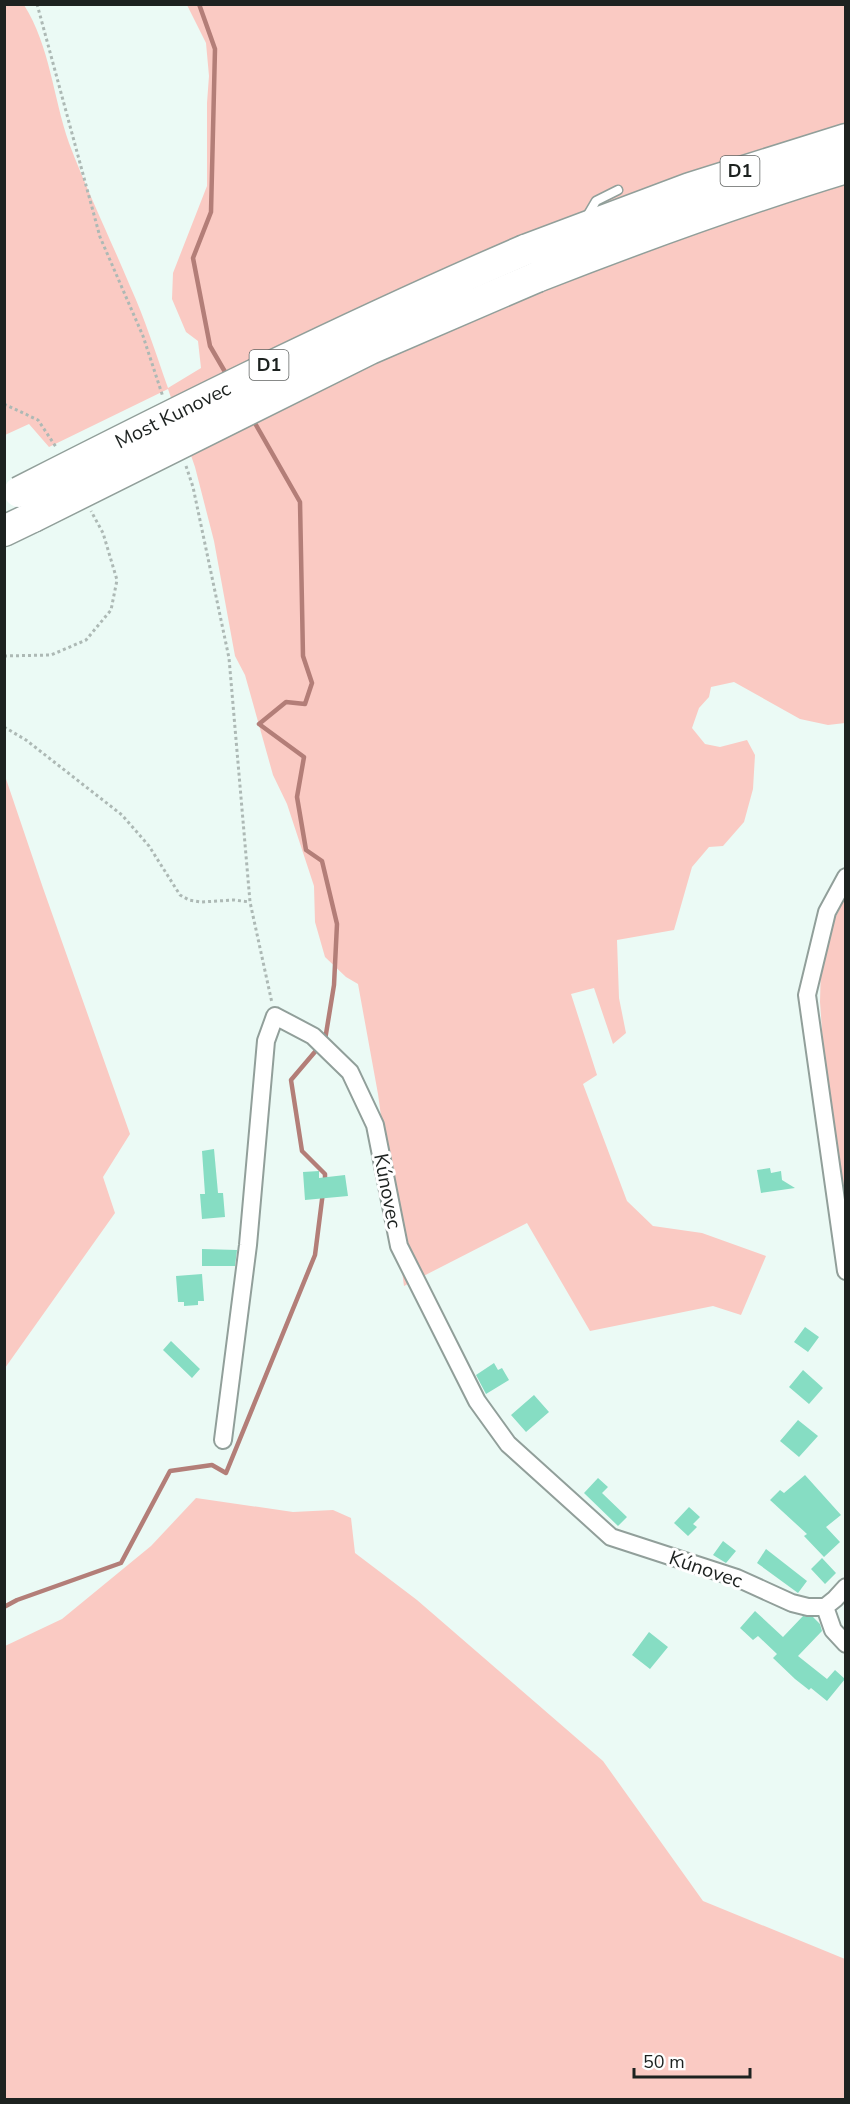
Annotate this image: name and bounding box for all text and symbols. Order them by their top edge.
road number: D1 [720,156,760,186]
road number: D1 [250,350,288,380]
street label: Most Kunovec [111,375,235,455]
street label: Kúnovec [367,1151,408,1231]
street label: Kúnovec [666,1544,746,1595]
scale bar [634,2041,750,2079]
text: 50 m [643,2050,685,2074]

